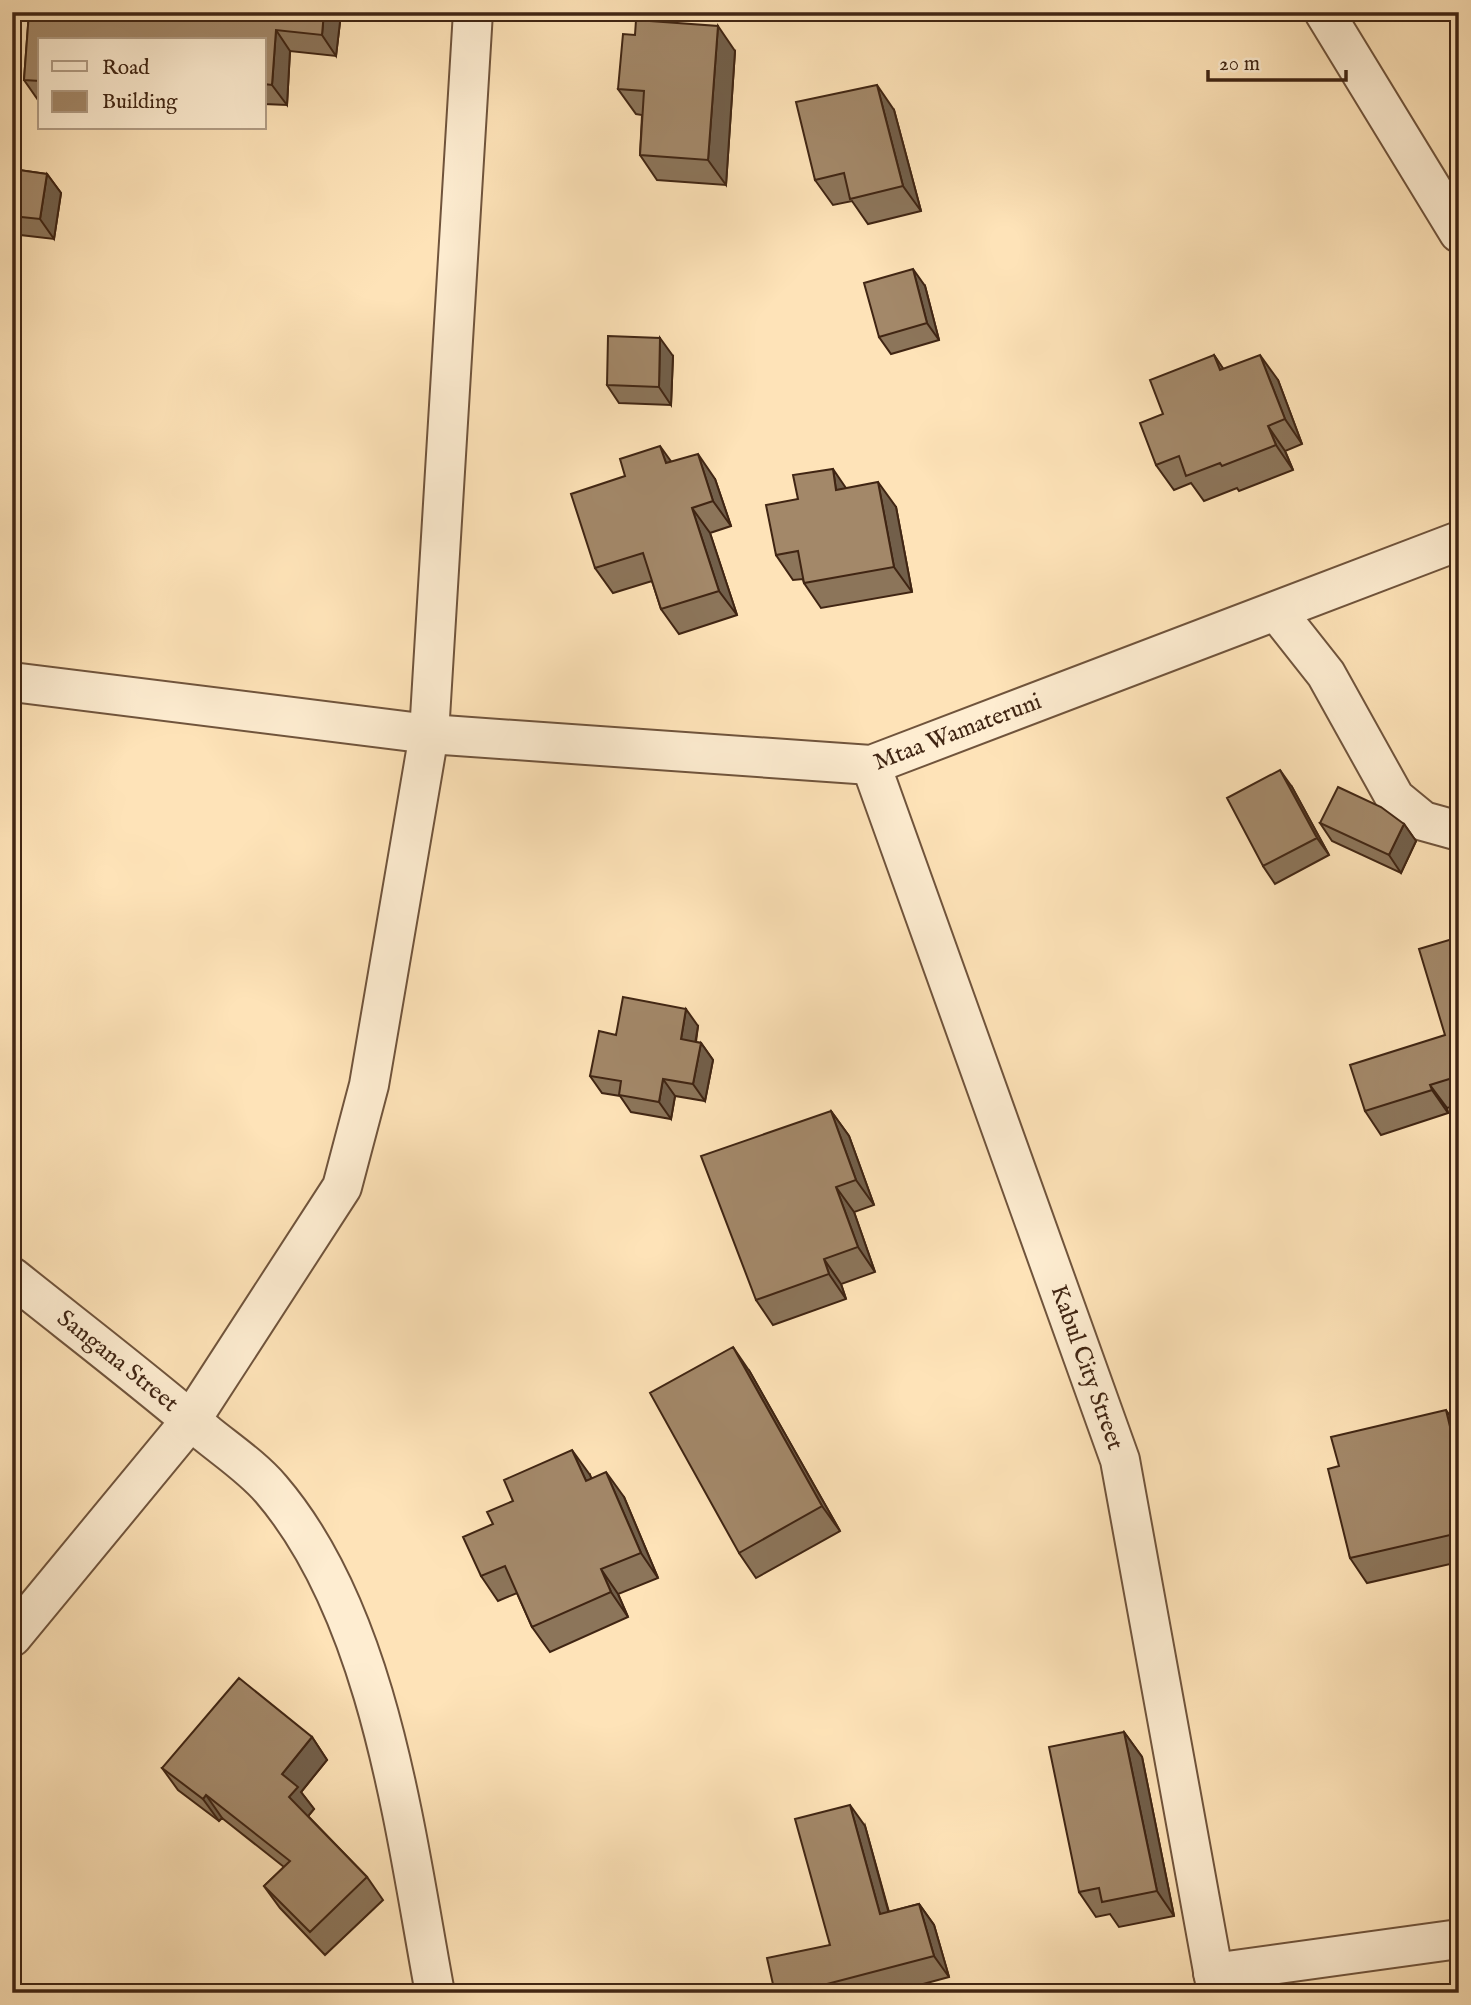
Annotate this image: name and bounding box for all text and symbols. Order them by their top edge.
legend [38,38,266,130]
scale bar [1208,38,1347,82]
text: 20 m [1219,51,1260,78]
text: Road [102,55,150,82]
text: Building [102,89,178,116]
street label: Mtaa Wamateruni [869,686,1046,778]
street label: Kabul City Street [1043,1281,1131,1454]
street label: Sangana Street [51,1303,185,1419]

